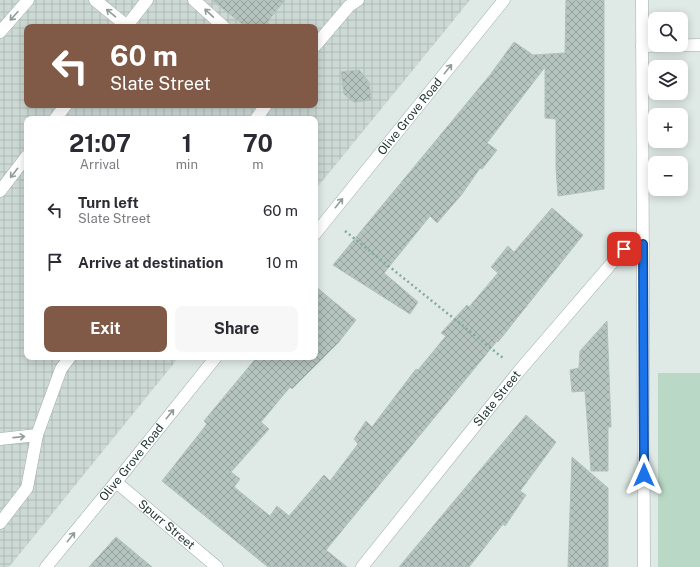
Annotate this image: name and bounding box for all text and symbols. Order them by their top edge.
one-way arrow [106,9,116,18]
one-way arrow [204,9,214,18]
one-way arrow [10,11,19,22]
map controls [648,12,688,196]
button: search [648,12,688,52]
text: 60 m [110,39,178,72]
icon: left [44,40,96,92]
button: layers [648,60,688,100]
one-way arrow [443,64,452,75]
text: Slate Street [110,73,211,94]
street label: Olive Grove Road [375,75,445,158]
button: + [648,108,688,148]
text: 21:07 [69,129,131,157]
text: 1 [182,129,192,157]
text: 70 [243,129,273,157]
button: − [648,156,688,196]
text: Arrival [80,157,120,172]
text: min [176,157,198,172]
text: m [252,157,264,172]
one-way arrow [9,167,18,178]
text: Turn left [78,194,139,211]
one-way arrow [335,198,344,209]
icon: left [44,199,66,221]
text: 60 m [263,202,298,219]
text: Slate Street [78,211,151,226]
pin [607,232,641,266]
icon: arrive [613,238,635,260]
icon: arrive [44,251,66,273]
text: Arrive at destination [78,254,223,271]
text: 10 m [266,254,298,271]
button: Exit [44,306,167,352]
button: Share [175,306,298,352]
street label: Slate Street [471,368,524,429]
one-way arrow [166,409,175,420]
street label: Olive Grove Road [96,421,167,504]
one-way arrow [12,433,25,441]
position arrow [623,454,665,496]
street label: Spurr Street [135,497,198,552]
one-way arrow [66,532,75,542]

